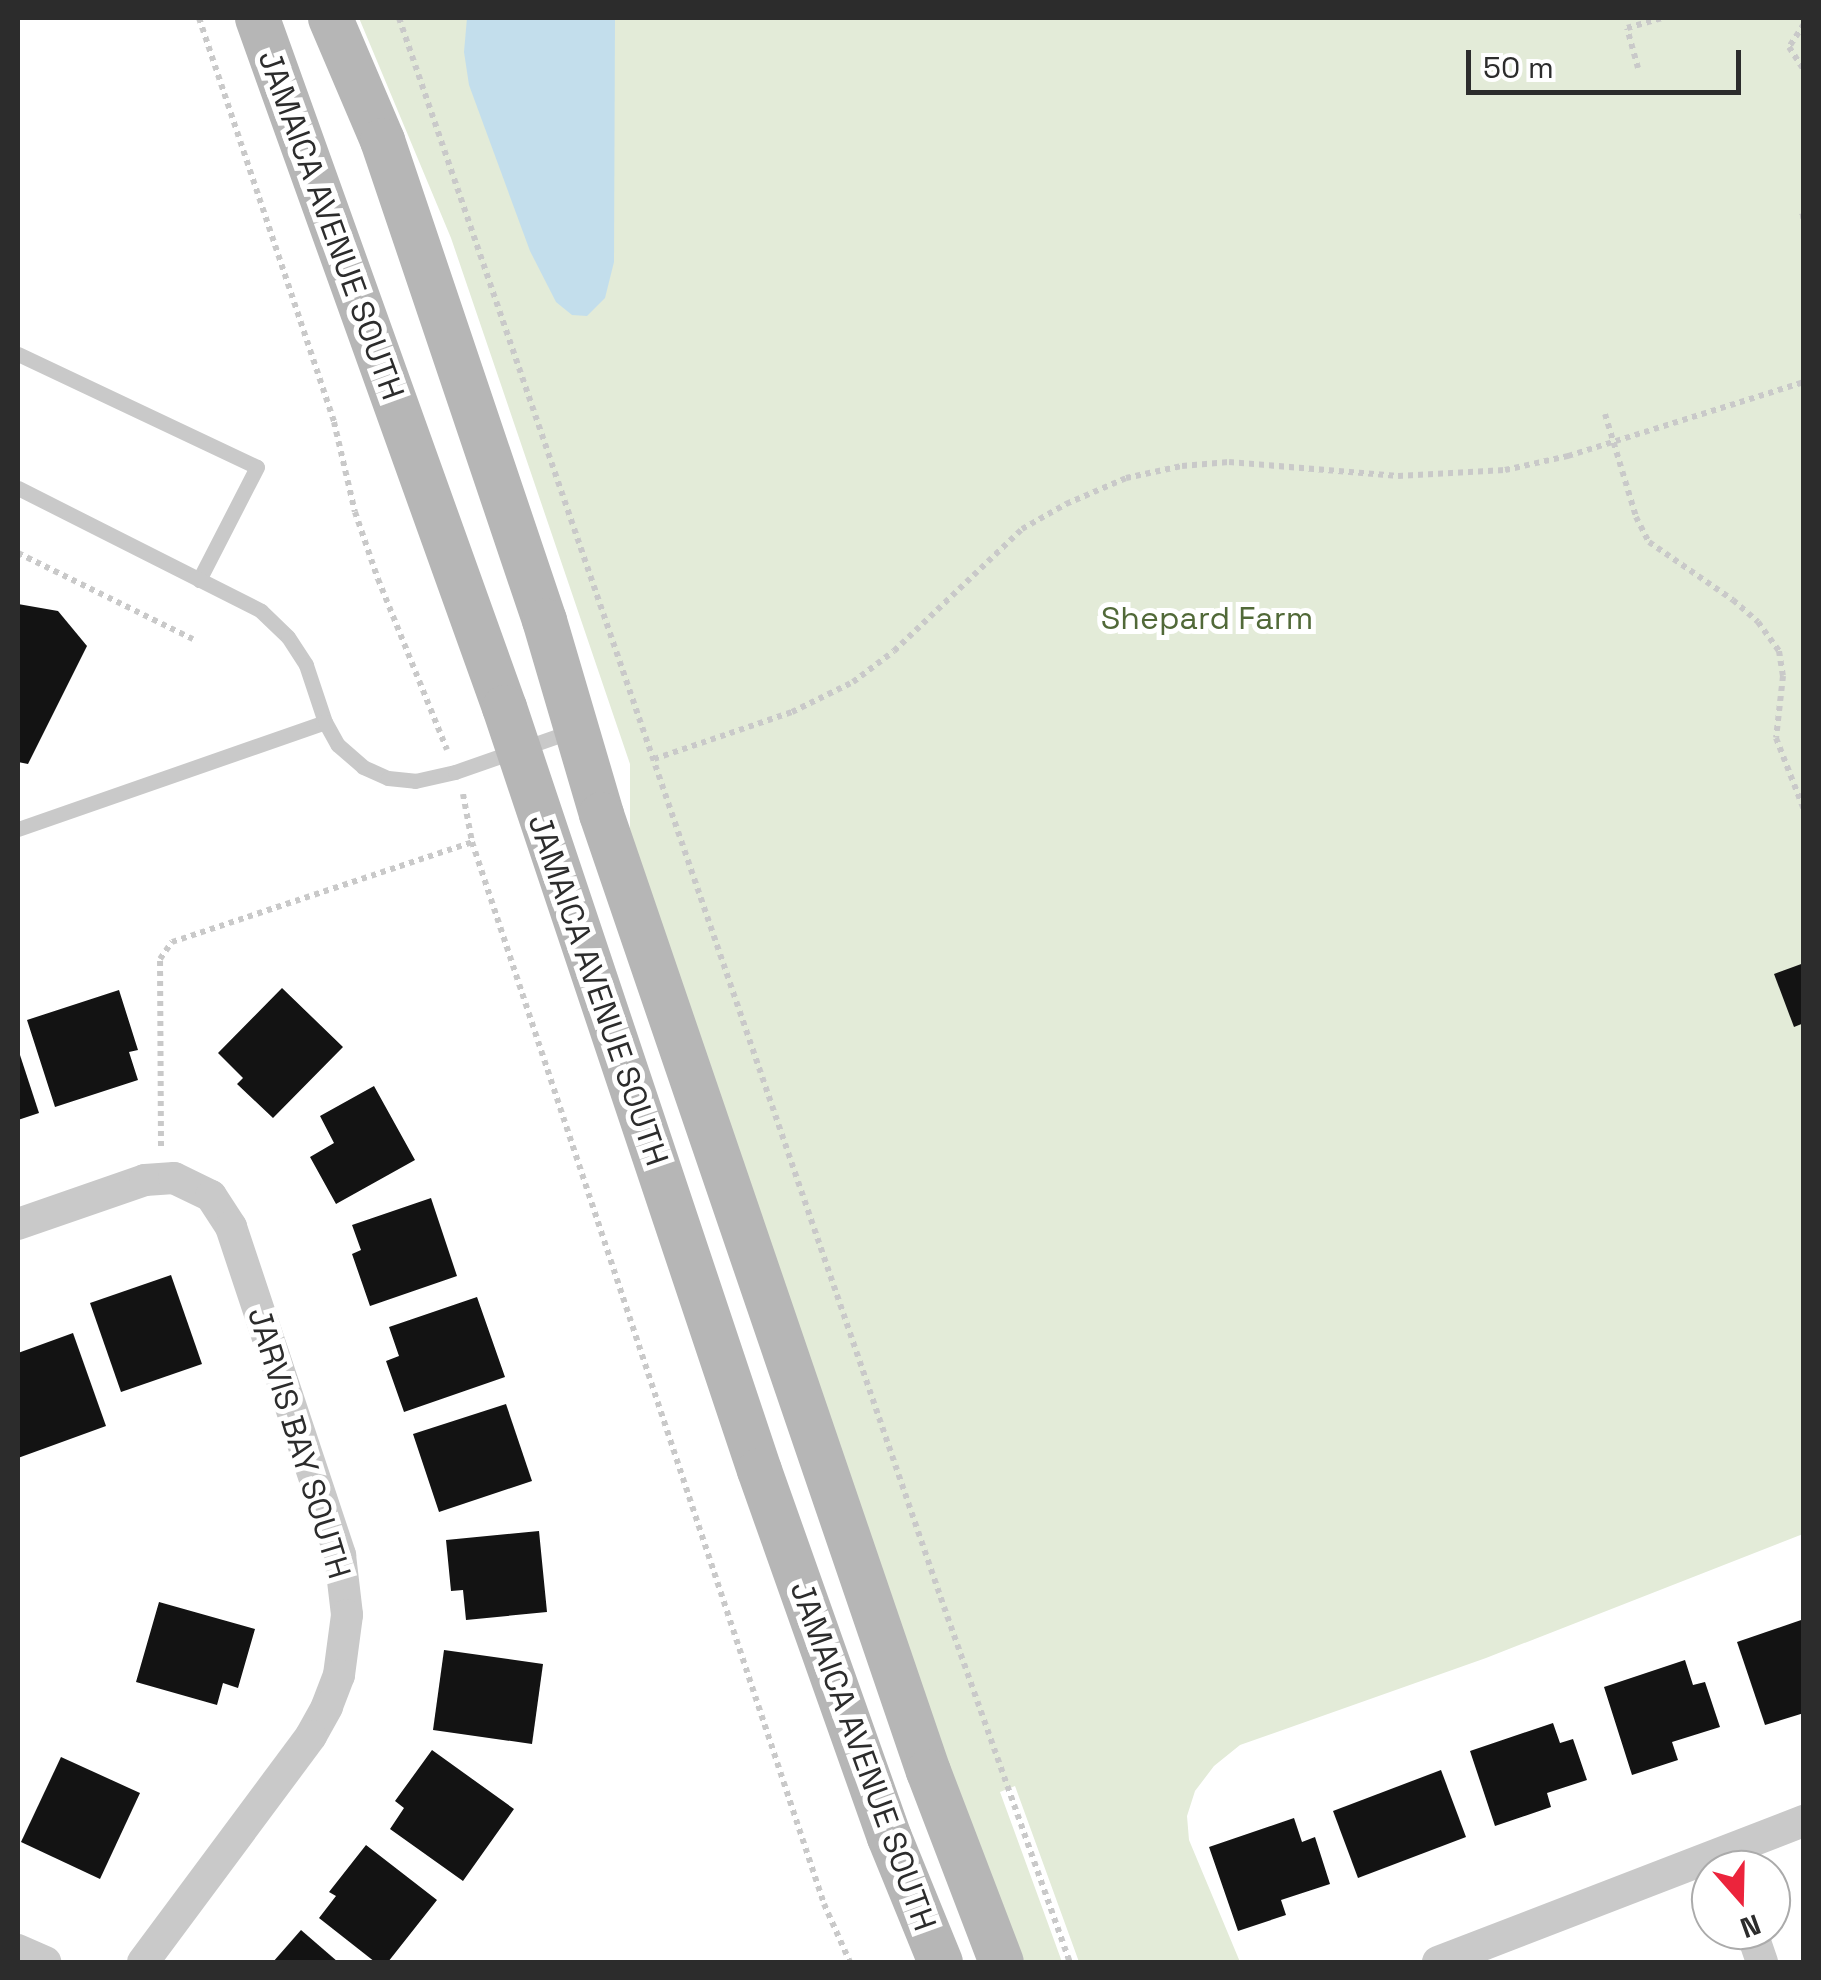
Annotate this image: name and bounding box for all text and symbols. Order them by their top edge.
scale bar [1471,30,1746,92]
street label: JAMAICA AVENUE SOUTH [250,45,412,405]
text: 50 m [1483,48,1554,87]
park label: Shepard Farm [1101,599,1313,637]
street label: JAMAICA AVENUE SOUTH [520,809,676,1171]
street label: JARVIS BAY SOUTH [239,1303,359,1583]
street label: JAMAICA AVENUE SOUTH [782,1576,944,1936]
north arrow [1691,1850,1791,1950]
text: N [1736,1906,1766,1946]

